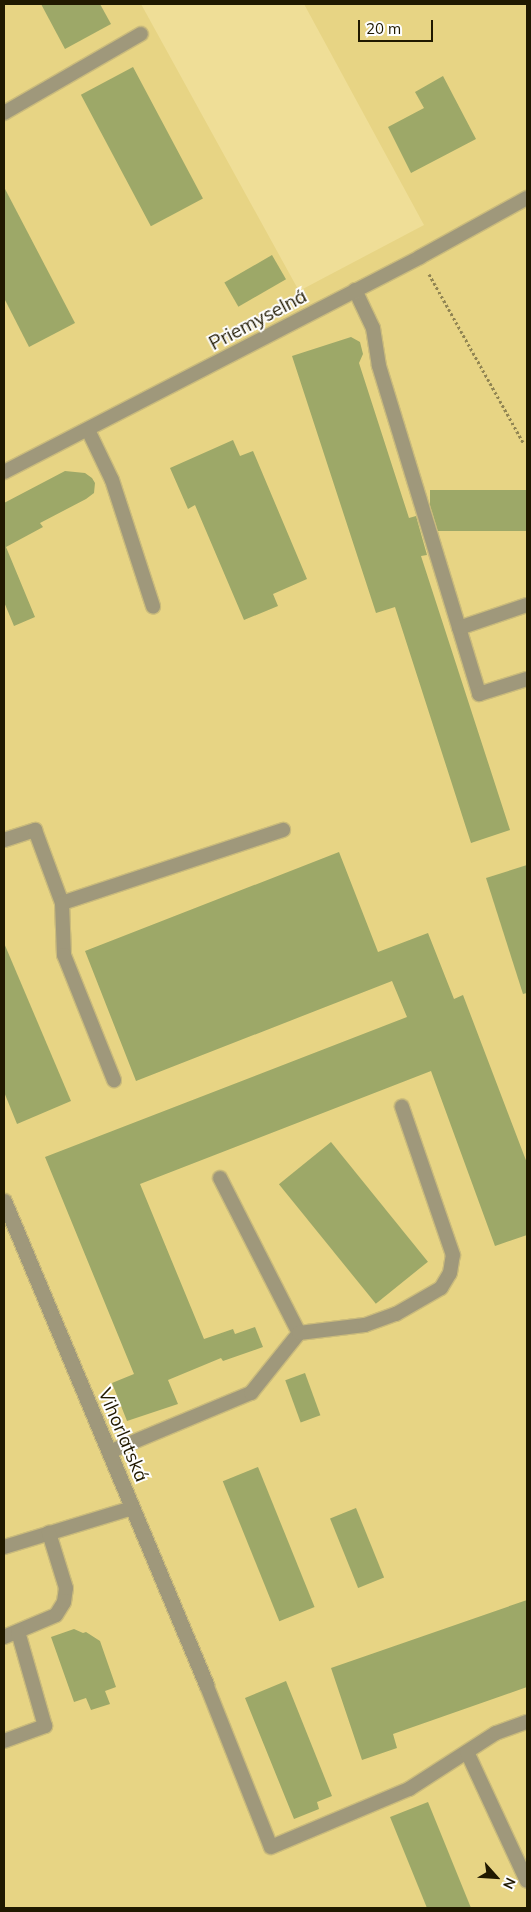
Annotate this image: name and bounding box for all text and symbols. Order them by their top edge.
scale bar [361,10,436,42]
text: 20 m [366,19,401,38]
street label: Priemyselná [205,285,311,355]
street label: Vihorlatská [93,1385,153,1485]
north arrow [471,1852,521,1902]
text: N [499,1875,520,1892]

